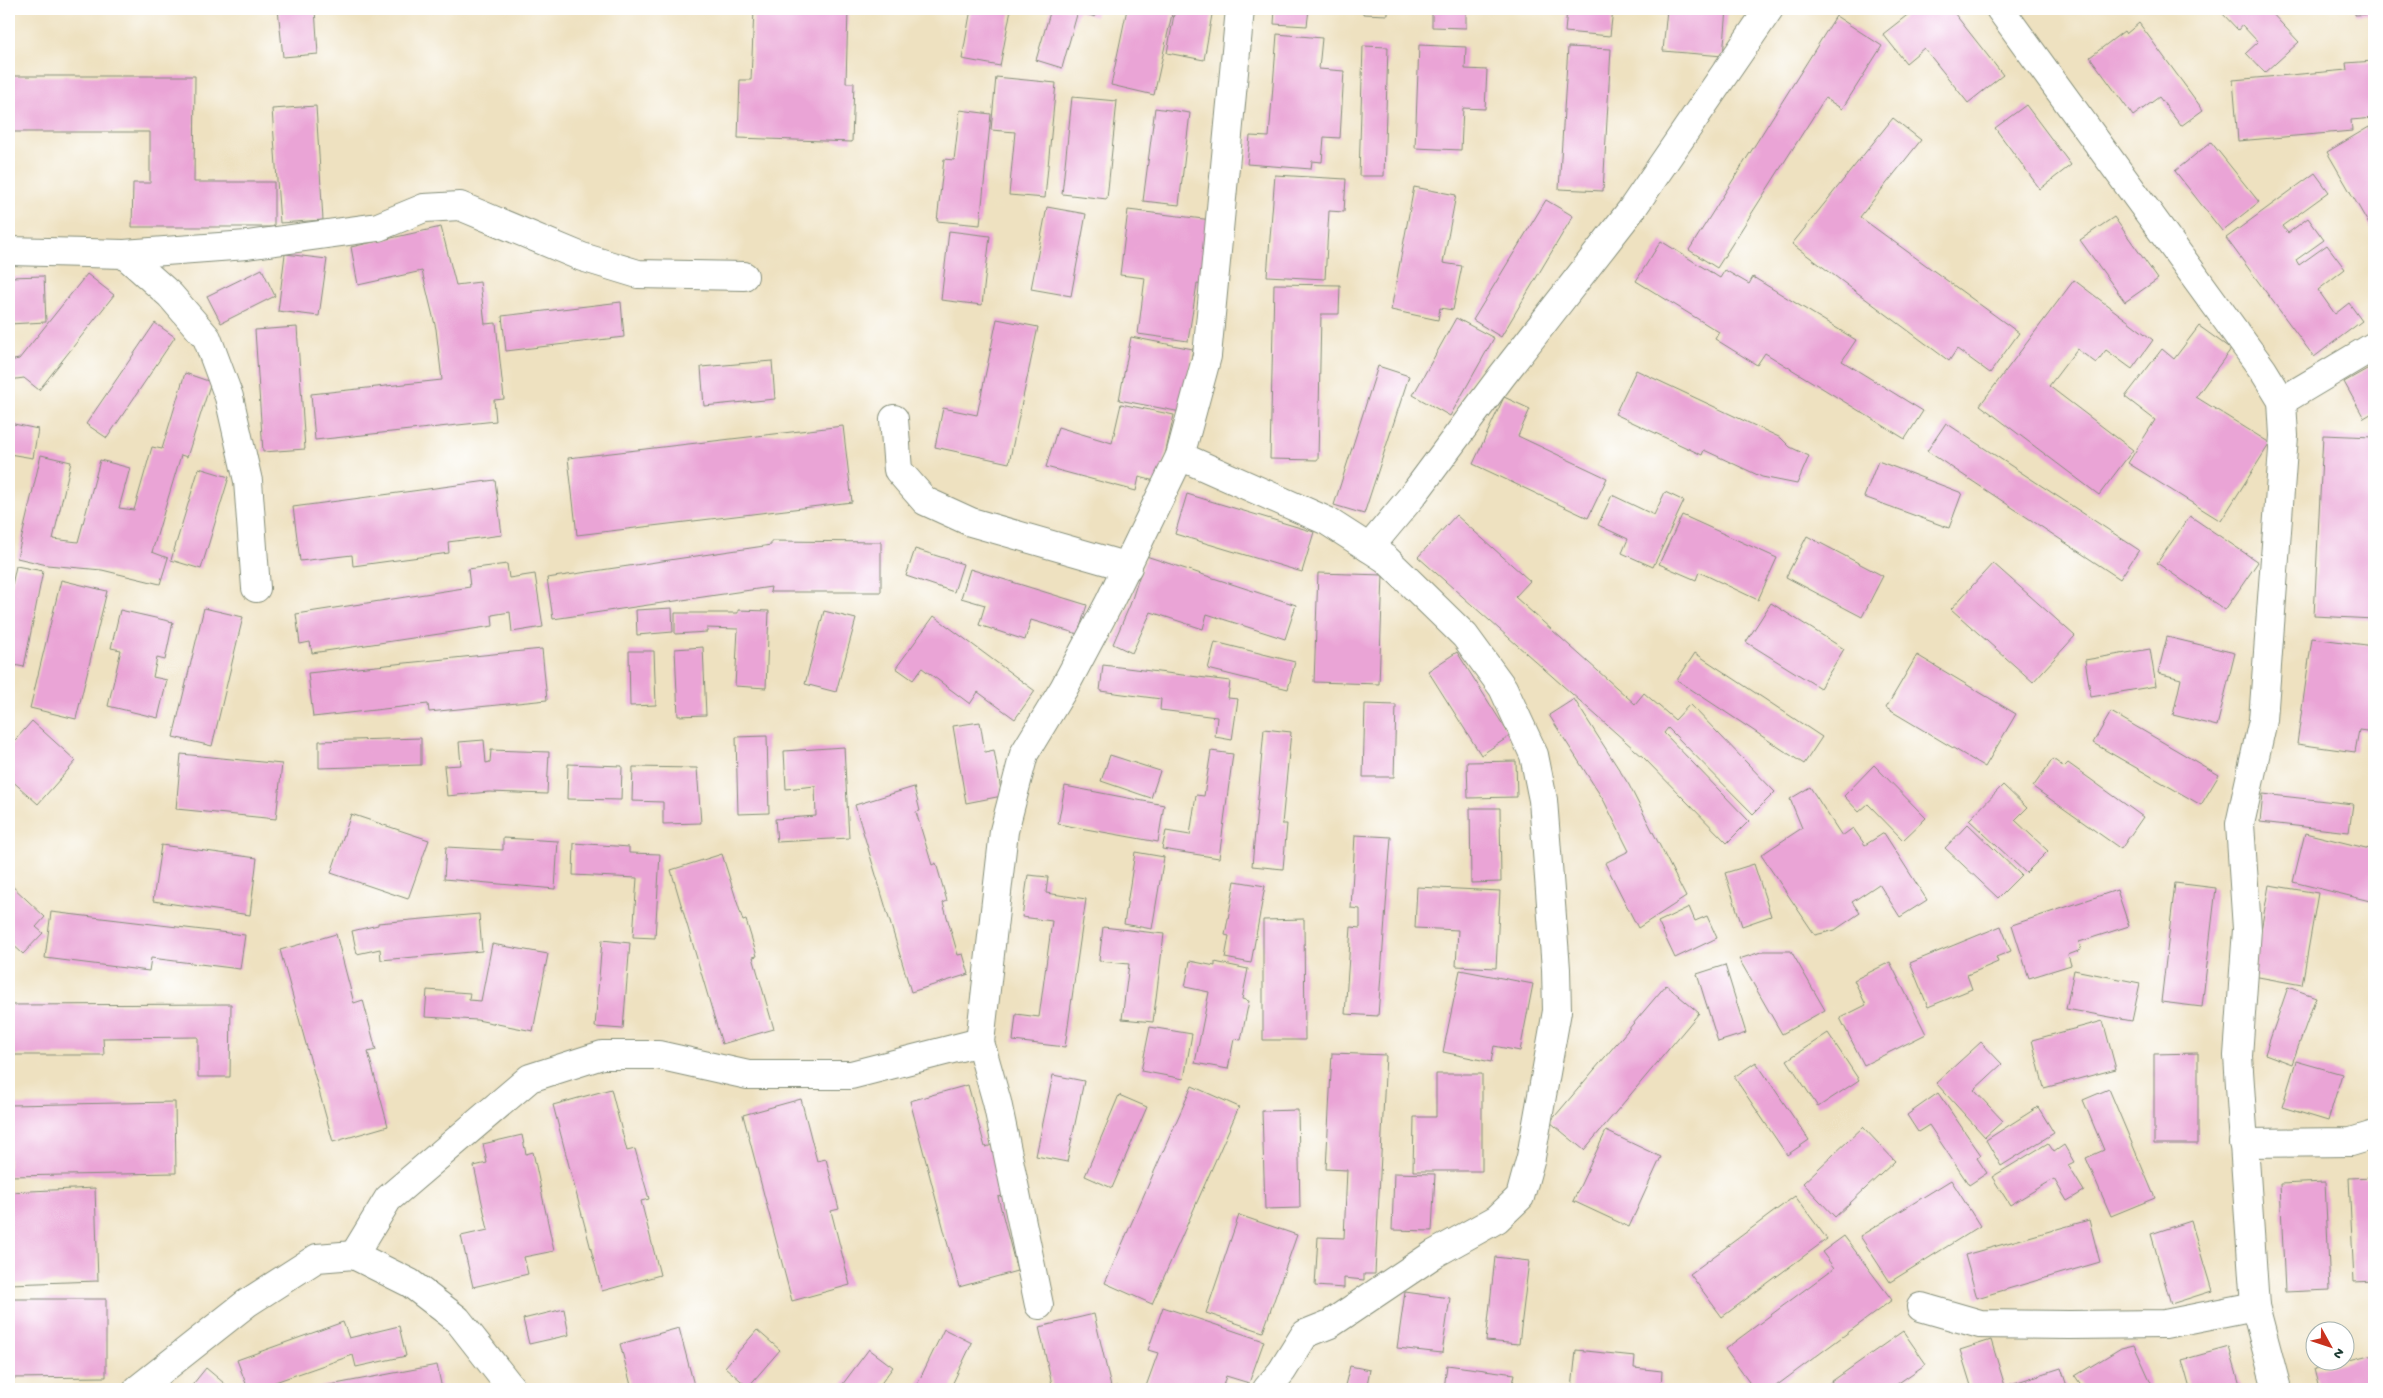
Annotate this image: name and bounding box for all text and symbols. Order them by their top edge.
north arrow [2306,1320,2356,1370]
text: N [2329,1344,2347,1362]

